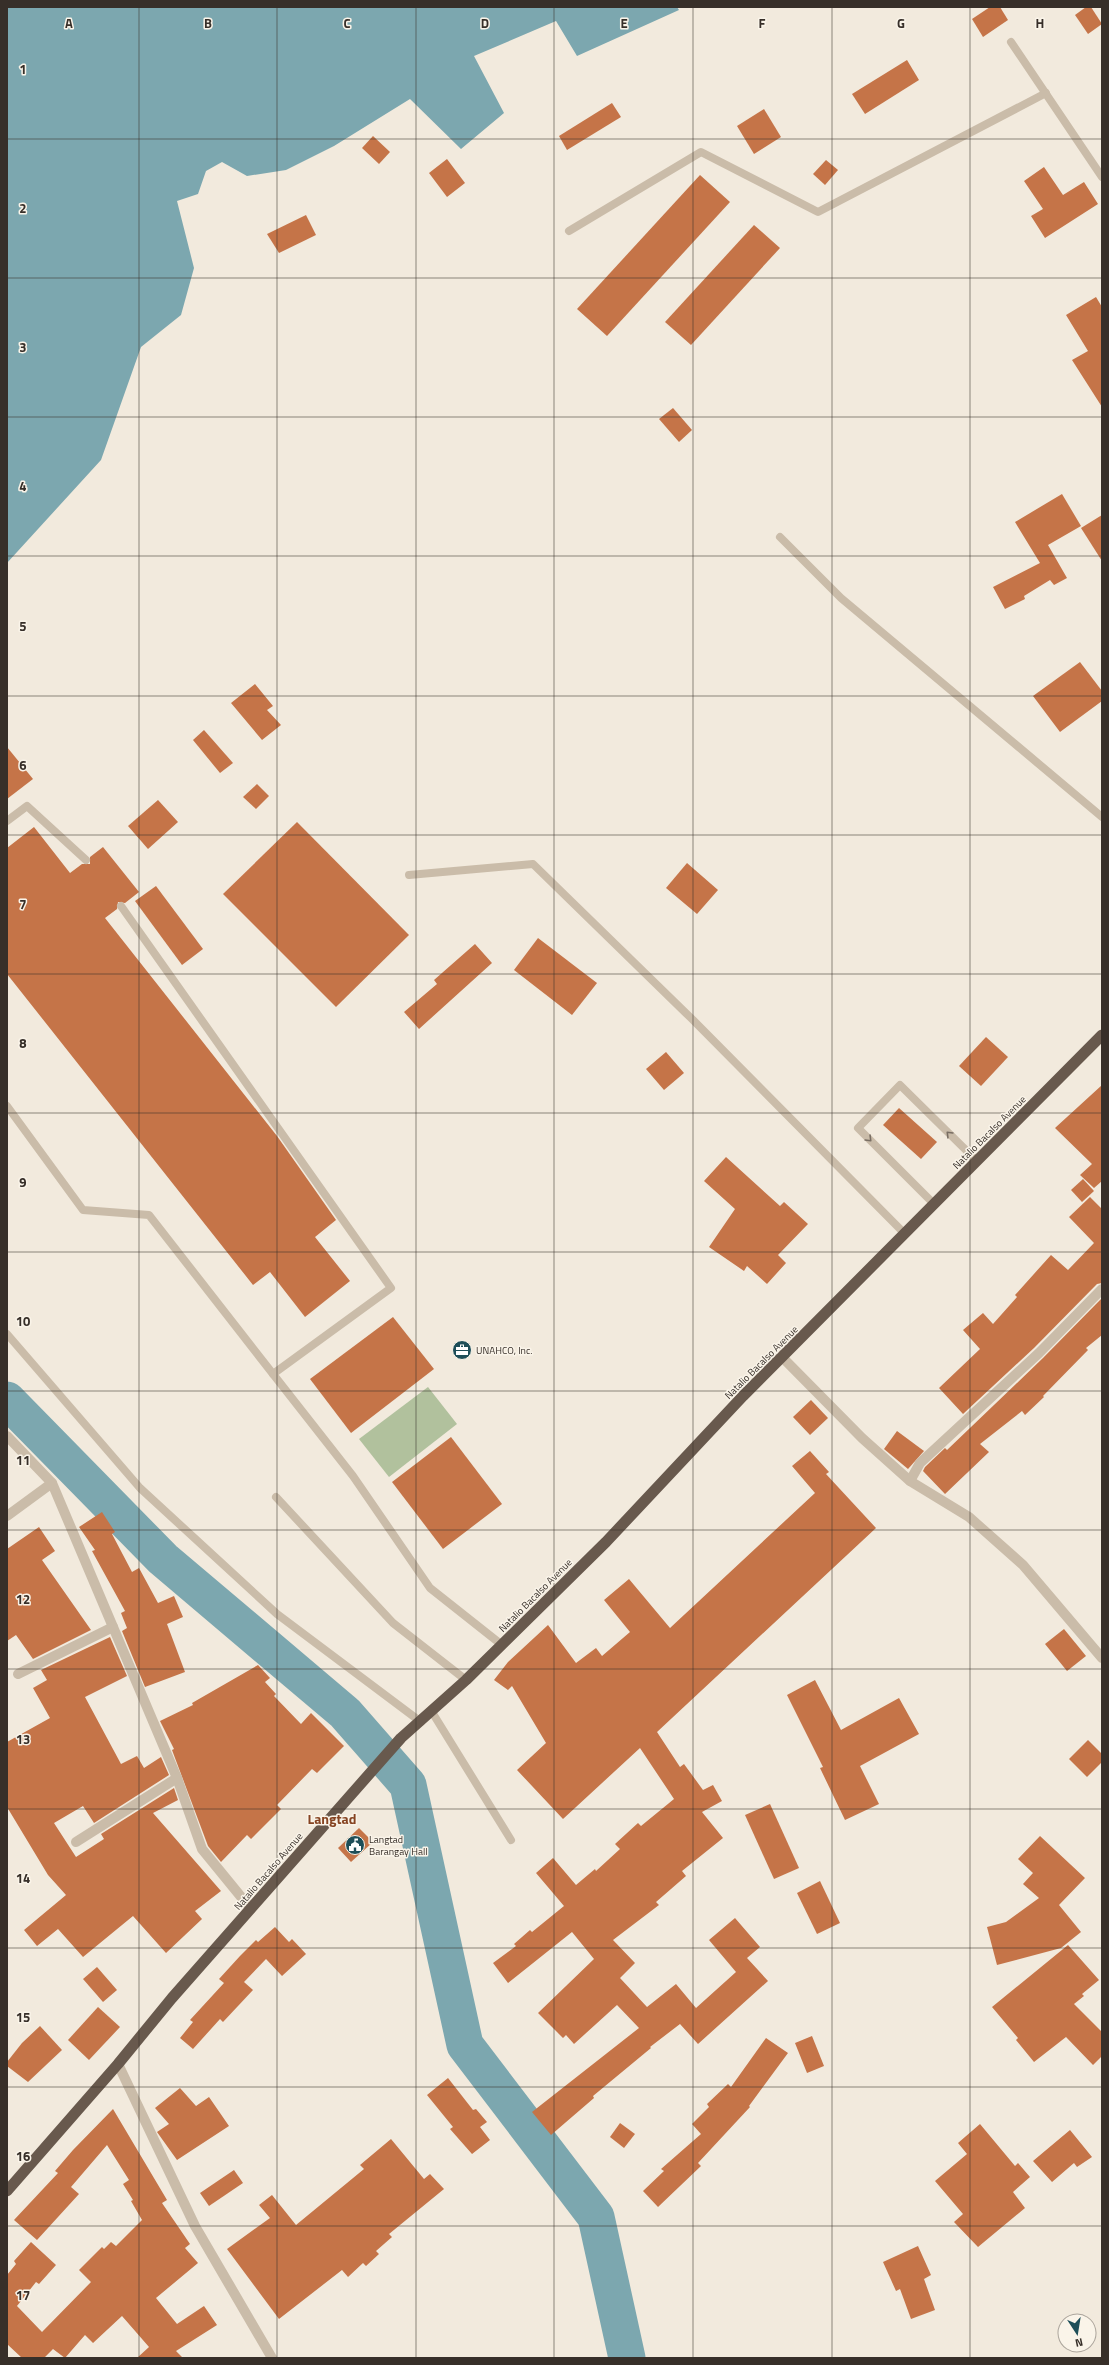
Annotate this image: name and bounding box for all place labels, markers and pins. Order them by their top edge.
office icon: UNAHCO, Inc. [451,1339,473,1361]
place label: UNAHCO, Inc. [476,1343,533,1358]
place label: Langtad Barangay Hall [369,1832,428,1859]
public building icon: Langtad Barangay Hall [344,1834,366,1856]

